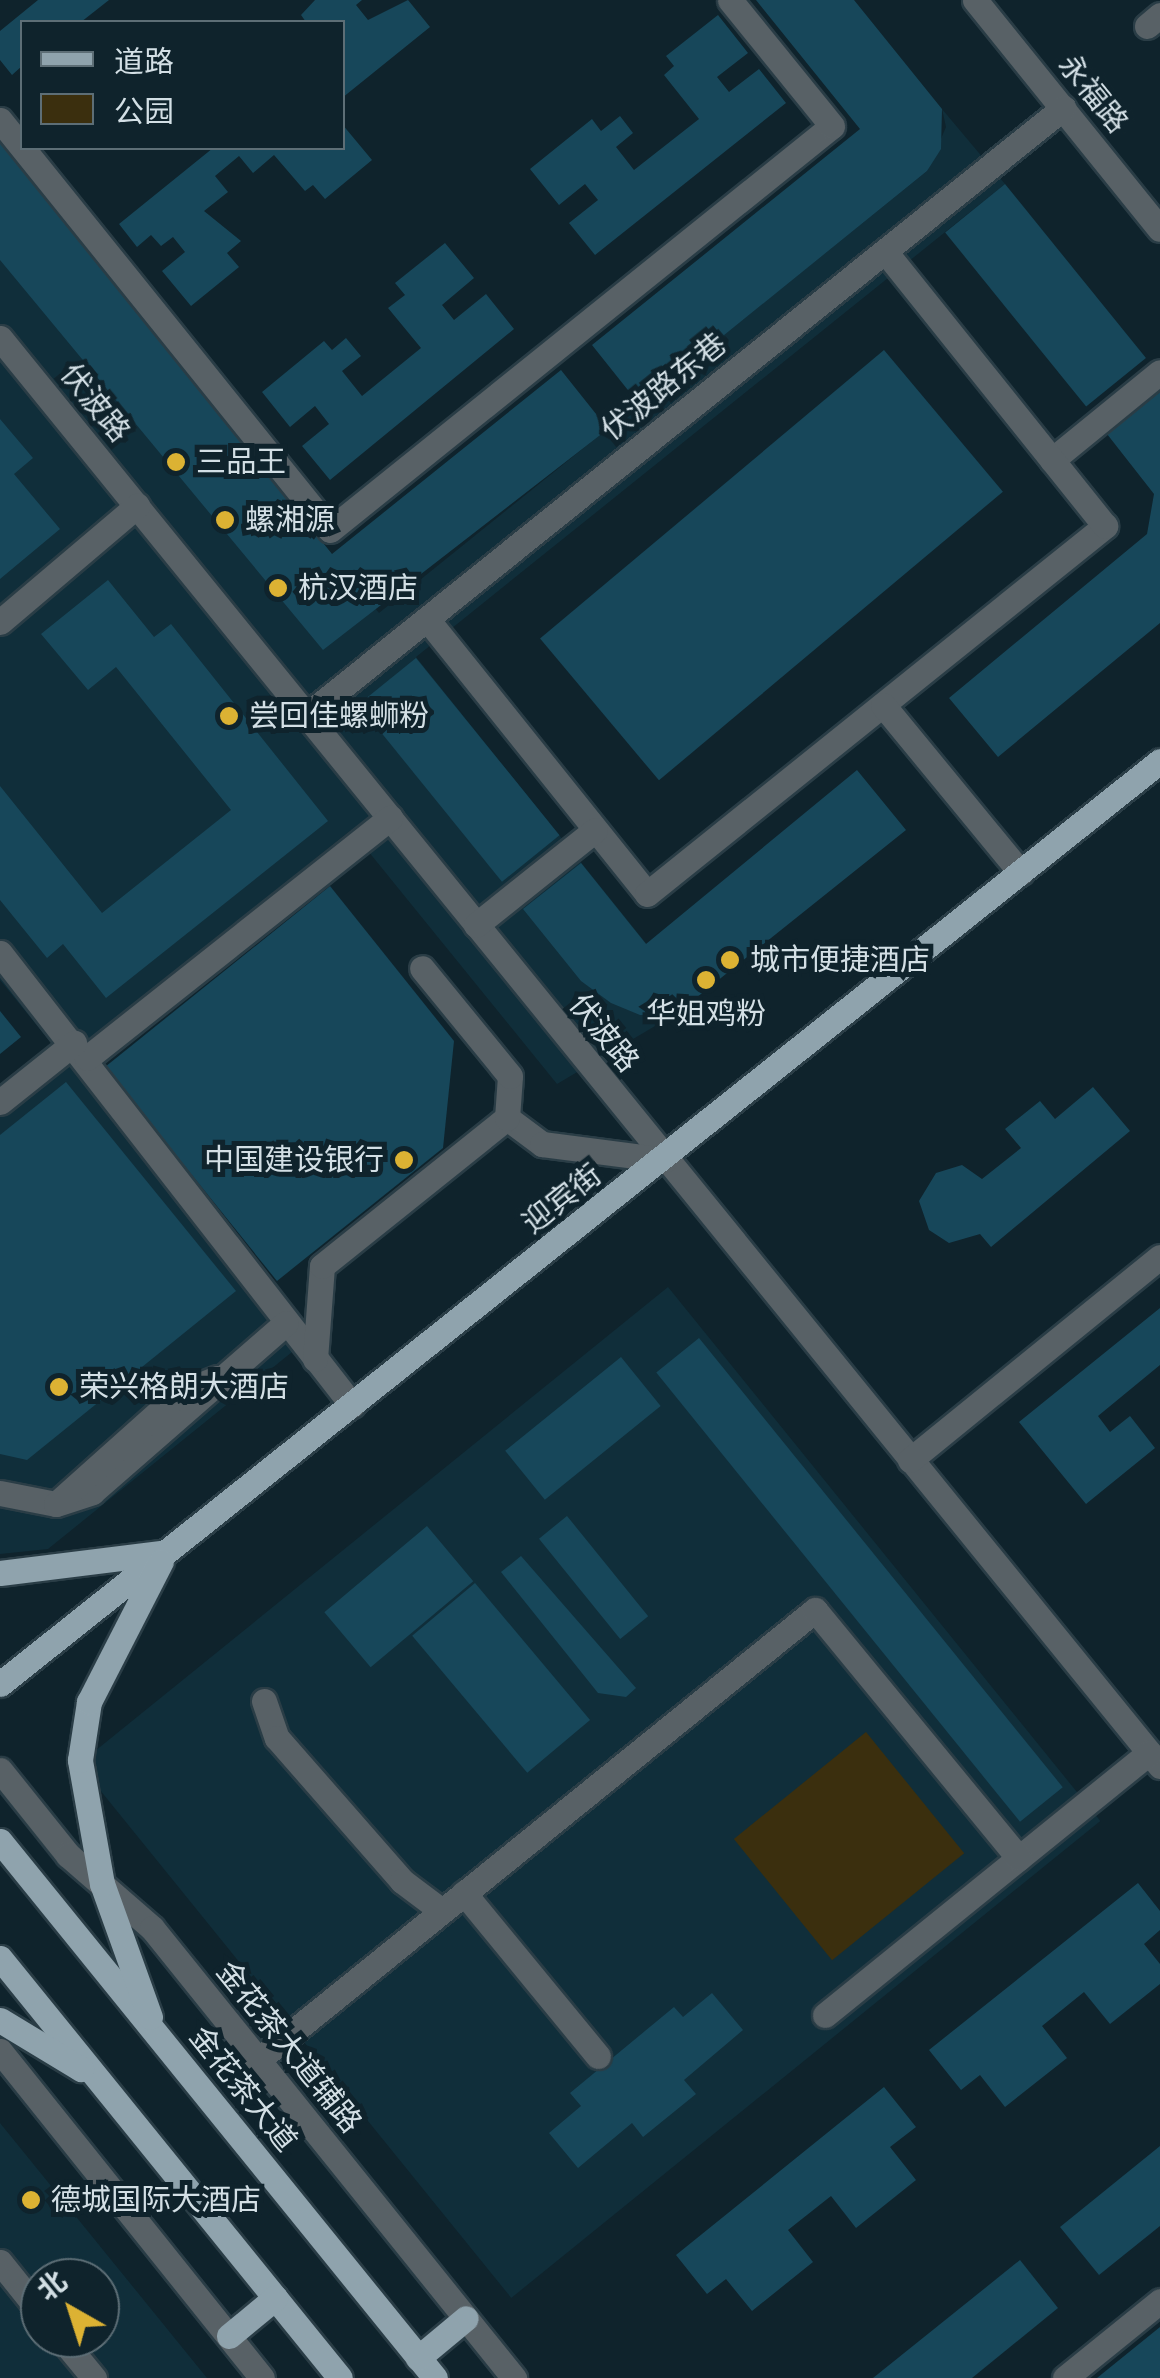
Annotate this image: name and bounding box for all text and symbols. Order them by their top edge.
legend [20,20,345,150]
text: 道路 [114,44,174,80]
street label: 永福路 [1051,48,1135,140]
text: 公园 [114,94,174,130]
street label: 伏波路东巷 [594,326,734,448]
street label: 伏波路 [53,357,137,449]
place label: 三品王 [196,444,286,480]
marker: 三品王 [165,451,187,473]
place label: 螺湘源 [245,502,335,538]
marker: 螺湘源 [214,509,236,531]
place label: 杭汉酒店 [298,570,418,606]
marker: 杭汉酒店 [267,577,289,599]
place label: 尝回佳螺蛳粉 [249,698,429,734]
marker: 尝回佳螺蛳粉 [218,705,240,727]
place label: 城市便捷酒店 [750,942,930,978]
marker: 城市便捷酒店 [719,949,741,971]
marker: 华姐鸡粉 [695,969,717,991]
street label: 伏波路 [562,987,646,1079]
place label: 华姐鸡粉 [646,996,766,1032]
place label: 中国建设银行 [204,1142,384,1178]
marker: 中国建设银行 [393,1149,415,1171]
street label: 迎宾街 [515,1157,609,1241]
place label: 荣兴格朗大酒店 [79,1369,289,1405]
marker: 荣兴格朗大酒店 [48,1376,70,1398]
street label: 金花茶大道辅路 [209,1954,369,2140]
street label: 金花茶大道 [182,2019,304,2159]
place label: 德城国际大酒店 [51,2182,261,2218]
marker: 德城国际大酒店 [20,2189,42,2211]
north arrow [20,2258,120,2358]
text: 北 [31,2264,73,2307]

